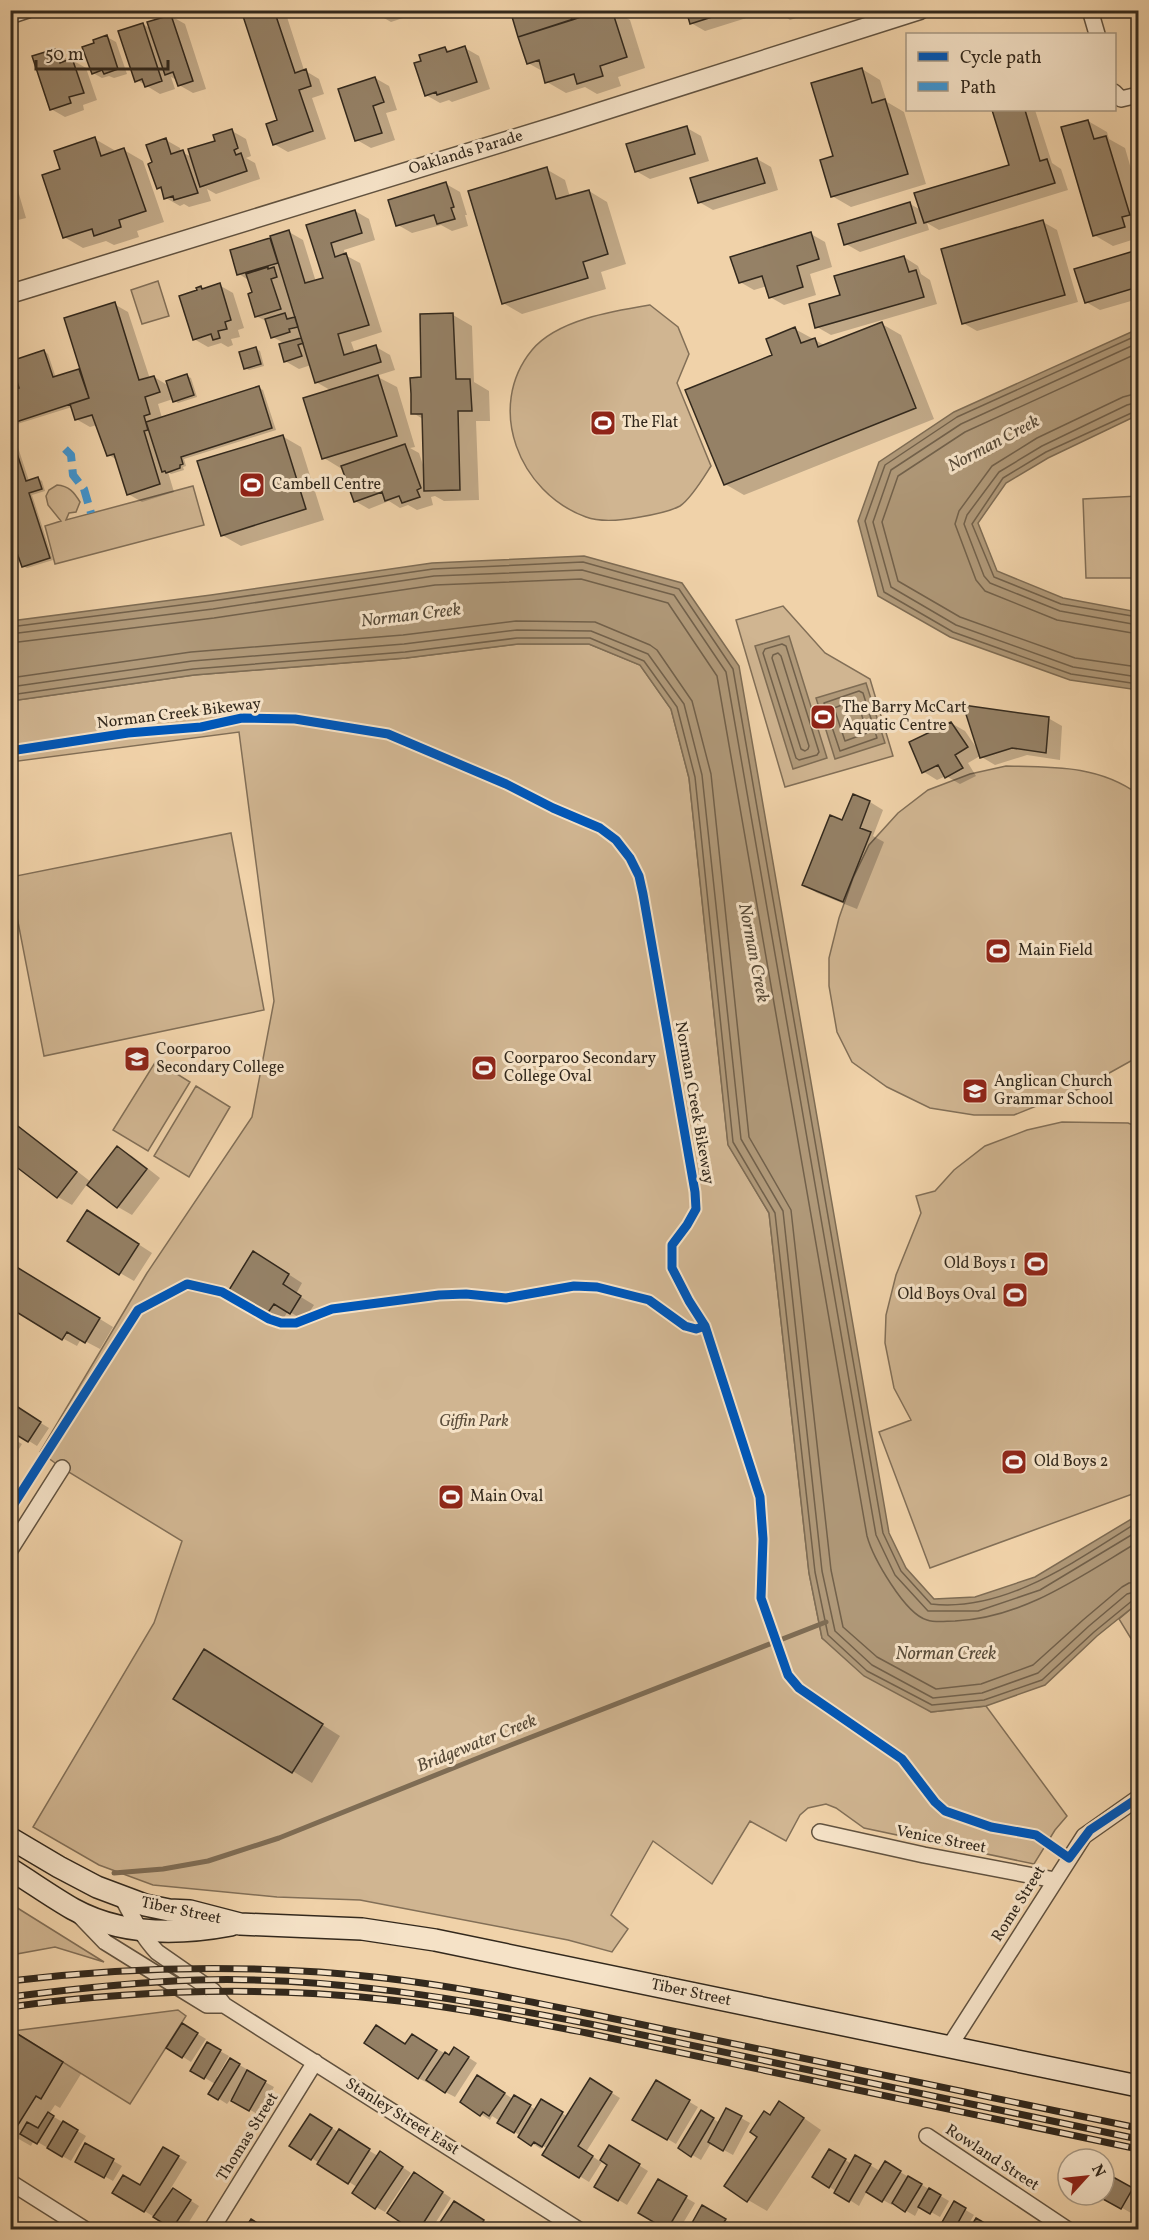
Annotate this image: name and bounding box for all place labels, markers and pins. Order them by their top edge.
sports icon: The Flat [588,408,618,438]
place label: The Flat [622,412,679,434]
sports icon: Cambell Centre [237,470,267,500]
place label: Cambell Centre [272,474,381,496]
place label: The Barry McCart Aquatic Centre [842,697,967,737]
sports icon: The Barry McCart Aquatic Centre [808,702,838,732]
sports icon: Main Field [983,936,1013,966]
place label: Main Field [1018,940,1093,962]
place label: Coorparoo Secondary College [156,1039,284,1079]
school or university icon: Coorparoo Secondary College [122,1044,152,1074]
place label: Coorparoo Secondary College Oval [504,1048,657,1088]
sports icon: Coorparoo Secondary College Oval [469,1053,499,1083]
place label: Anglican Church Grammar School [994,1071,1114,1111]
school or university icon: Anglican Church Grammar School [960,1076,990,1106]
sports icon: Old Boys 1 [1021,1249,1051,1279]
place label: Old Boys 1 [944,1253,1016,1275]
sports icon: Old Boys Oval [1000,1280,1030,1310]
place label: Old Boys Oval [897,1284,996,1306]
sports icon: Old Boys 2 [999,1447,1029,1477]
place label: Old Boys 2 [1034,1451,1108,1473]
sports icon: Main Oval [436,1482,466,1512]
place label: Main Oval [470,1486,544,1508]

